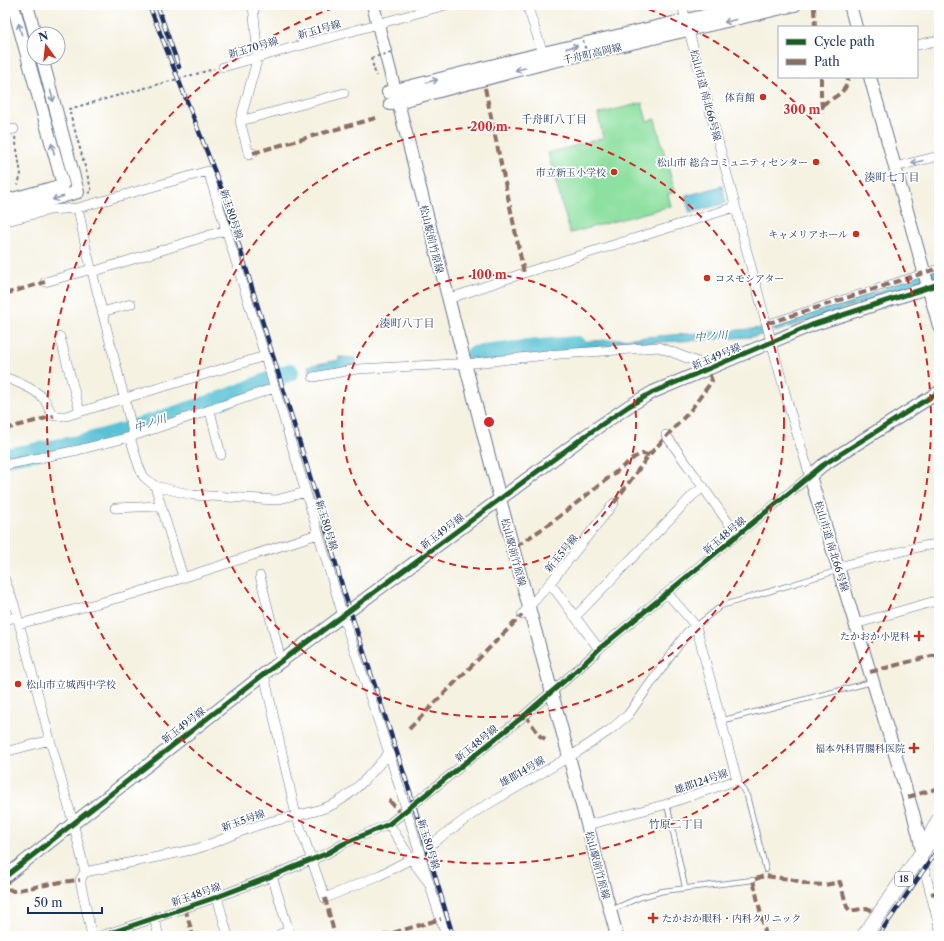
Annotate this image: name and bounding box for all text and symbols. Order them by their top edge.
street label: 新玉1号線 [296,17,342,42]
one-way arrow [723,17,736,25]
one-way arrow [16,23,23,36]
north arrow [26,26,66,66]
legend [778,26,918,78]
text: N [37,28,50,44]
street label: 新玉70号線 [227,34,280,61]
text: Cycle path [814,34,875,49]
street label: 千舟町高岡線 [561,40,623,67]
one-way arrow [565,42,578,50]
street label: 松山市道 南北66号線 [687,48,724,142]
text: Path [814,54,840,69]
one-way arrow [515,66,528,74]
one-way arrow [425,77,438,84]
one-way arrow [49,89,56,102]
place label: 体育館 [725,91,755,104]
marker: 体育館 [758,92,768,102]
text: 300 m [783,102,821,117]
district label: 千舟町八丁目 [521,112,587,126]
text: 200 m [470,119,508,134]
one-way arrow [49,143,56,156]
place label: 松山市 総合コミュニティセンター [657,156,808,169]
marker: 松山市 総合コミュニティセンター [811,157,821,167]
one-way arrow [911,158,924,166]
place label: 市立新玉小学校 [536,166,606,179]
marker: 市立新玉小学校 [609,167,619,177]
district label: 湊町七丁目 [865,170,920,184]
street label: 新玉80号線 [217,187,246,241]
one-way arrow [51,195,64,202]
street label: 松山駅前竹原線 [417,204,446,275]
place label: キャメリアホール [768,228,848,241]
marker: キャメリアホール [851,229,861,239]
text: 100 m [471,267,507,282]
place label: コスモシアター [715,272,784,285]
marker: コスモシアター [702,273,712,283]
district label: 湊町八丁目 [380,316,435,330]
water label: 中ノ川 [694,328,729,344]
street label: 新玉49号線 [690,340,743,373]
water label: 中ノ川 [132,411,169,435]
centre of rings [482,415,496,429]
street label: 新玉80号線 [313,498,340,552]
street label: 松山市道 南北66号線 [812,499,852,593]
street label: 新玉49号線 [418,511,467,552]
street label: 新玉48号線 [700,514,748,557]
street label: 松山駅前竹原線 [498,517,529,588]
street label: 新玉5号線 [542,532,581,575]
place label: たかおか小児科 [840,630,910,643]
marker: たかおか小児科 [913,630,925,642]
place label: 松山市立城西中学校 [26,678,116,691]
marker: 松山市立城西中学校 [13,679,23,689]
street label: 新玉49号線 [159,704,208,746]
street label: 新玉48号線 [452,722,501,765]
place label: 福本外科胃腸科医院 [815,742,905,755]
marker: 福本外科胃腸科医院 [908,742,920,754]
street label: 雄郡14号線 [497,753,547,790]
street label: 雄郡124号線 [673,766,730,797]
street label: 新玉5号線 [220,807,267,834]
street label: 新玉80号線 [415,817,442,871]
district label: 竹原二丁目 [649,817,704,831]
street label: 松山駅前竹原線 [582,830,613,901]
road number: 18 [895,872,913,886]
street label: 新玉48号線 [170,880,223,909]
scale bar [28,889,102,915]
text: 50 m [34,895,63,910]
marker: たかおか眼科・内科クリニック [647,912,659,924]
place label: たかおか眼科・内科クリニック [662,912,801,925]

